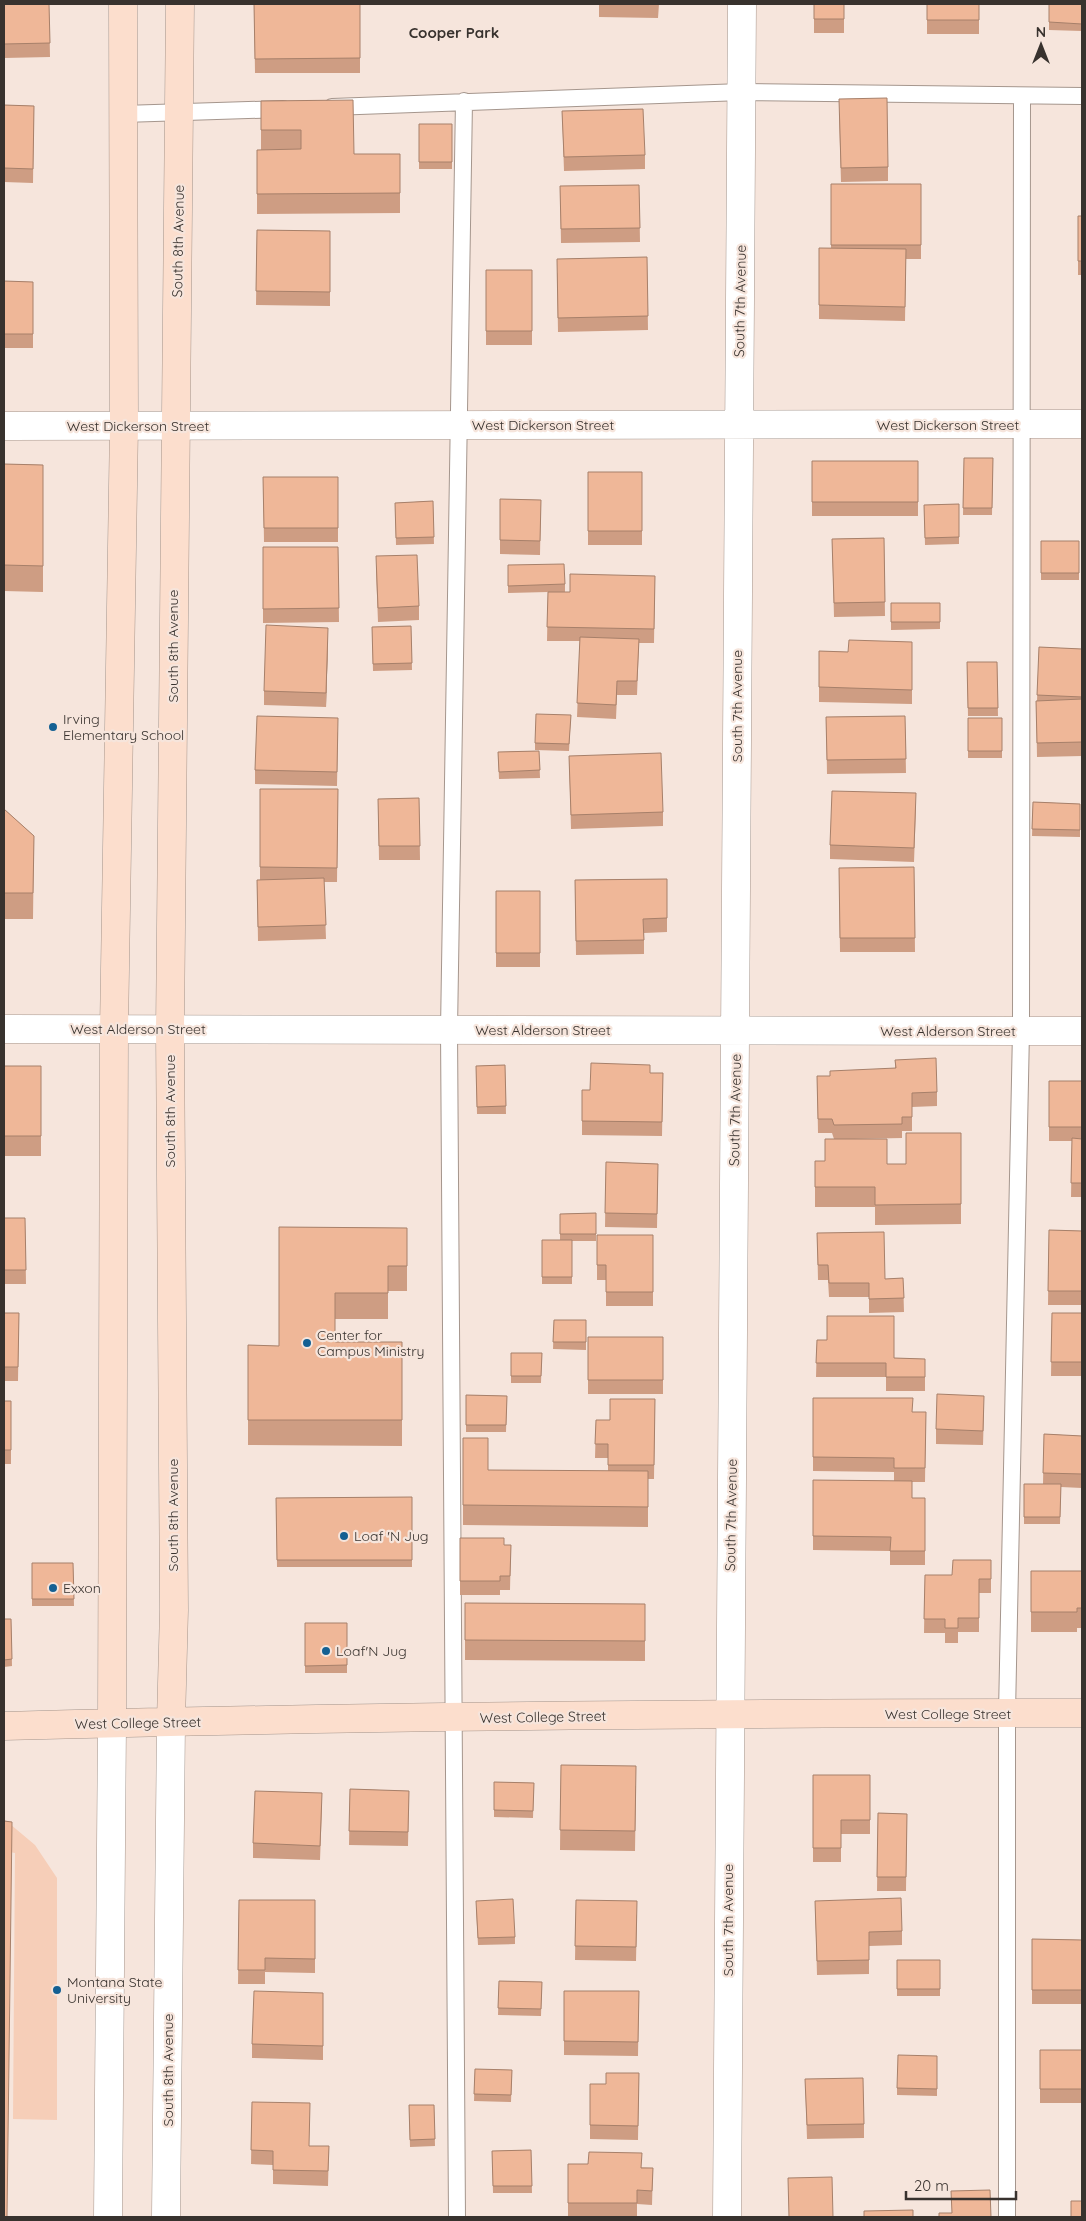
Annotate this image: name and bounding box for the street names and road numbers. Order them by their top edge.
street label: South 8th Avenue [168,184,188,298]
street label: South 7th Avenue [730,245,750,357]
street label: West Dickerson Street [472,416,614,434]
street label: West Dickerson Street [877,416,1019,434]
street label: West Dickerson Street [67,417,209,435]
street label: South 8th Avenue [164,590,182,702]
street label: South 7th Avenue [728,650,746,762]
street label: West Alderson Street [70,1020,206,1038]
street label: West Alderson Street [475,1021,611,1039]
street label: West Alderson Street [880,1022,1016,1040]
street label: South 7th Avenue [725,1054,745,1166]
street label: South 8th Avenue [161,1055,179,1167]
street label: South 8th Avenue [164,1459,182,1571]
street label: South 7th Avenue [721,1459,741,1571]
street label: West College Street [885,1705,1012,1723]
street label: West College Street [480,1707,607,1727]
street label: West College Street [75,1713,202,1733]
street label: South 7th Avenue [719,1864,737,1976]
street label: South 8th Avenue [159,2014,177,2126]

